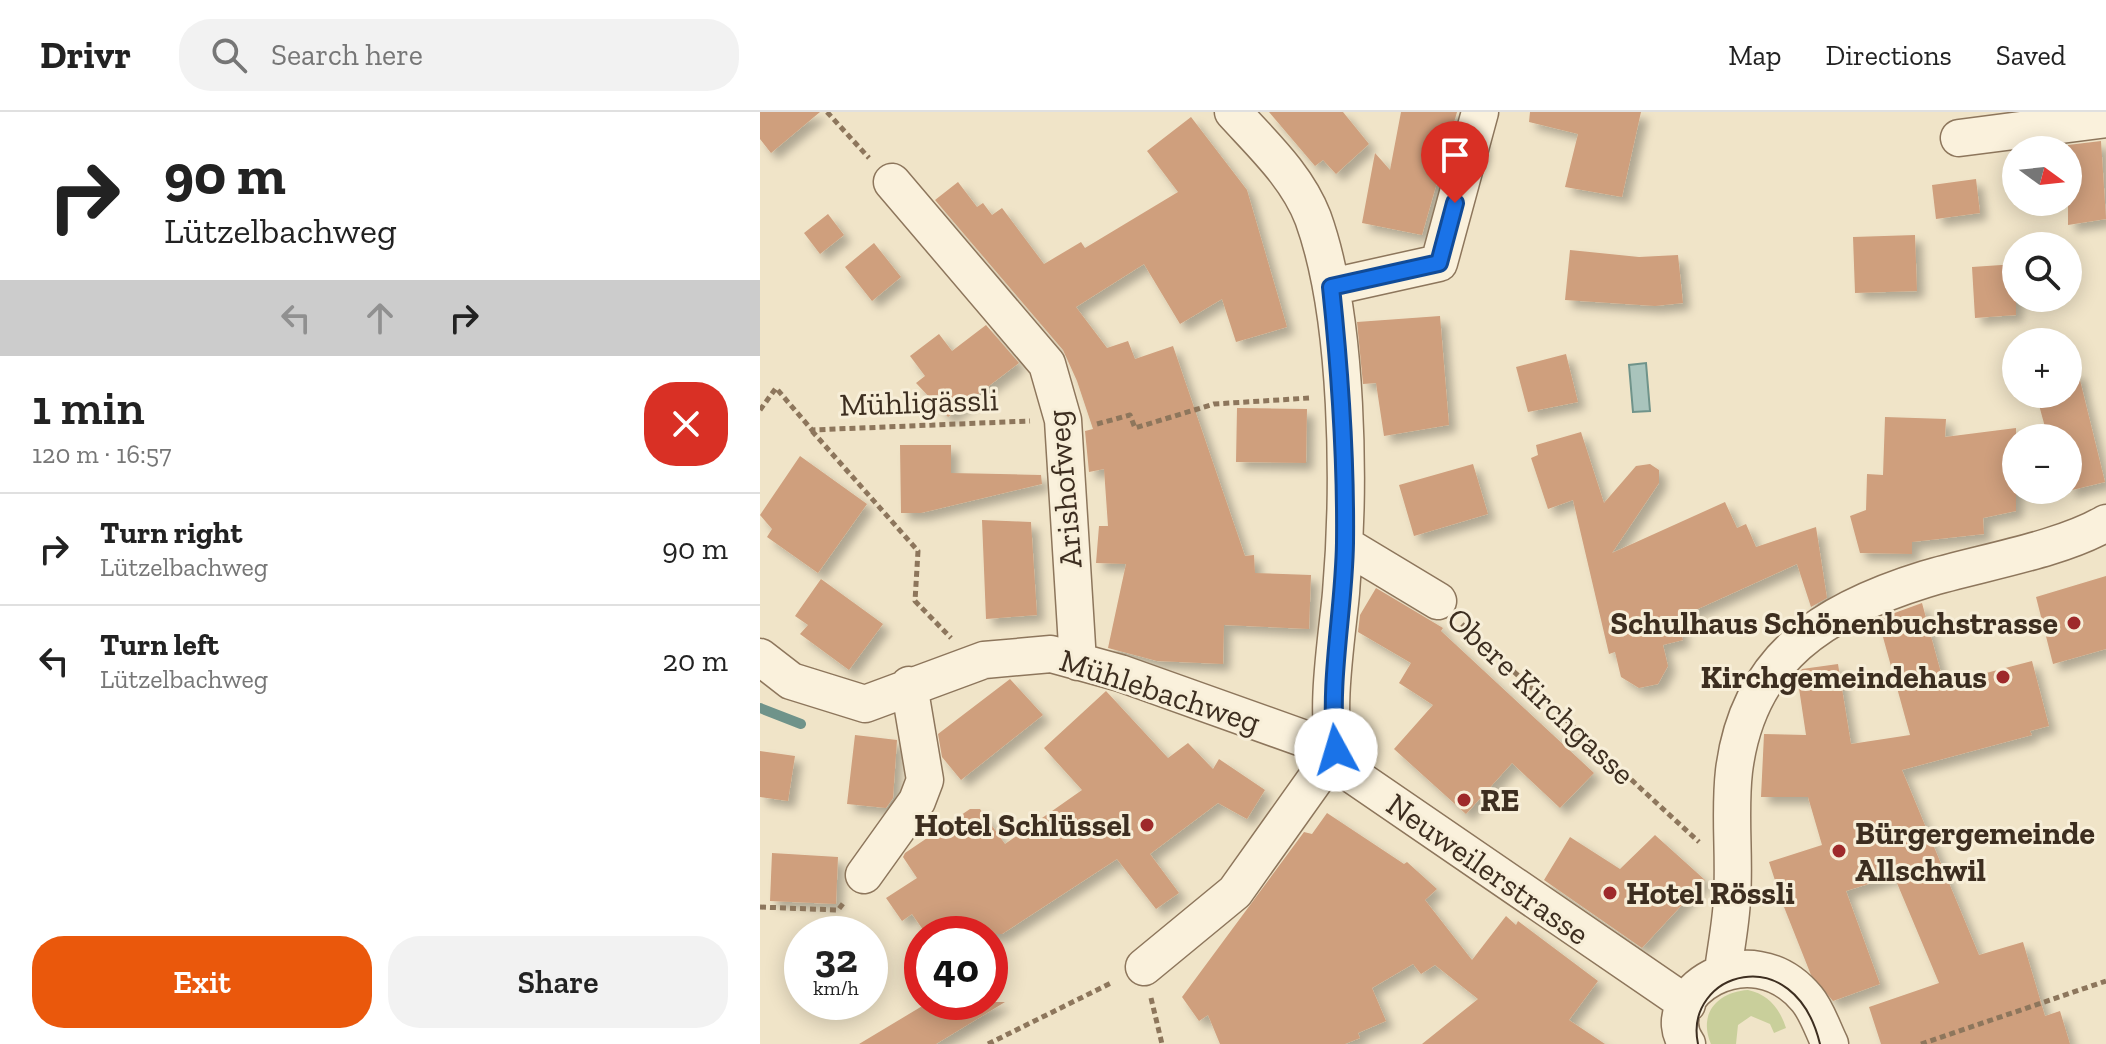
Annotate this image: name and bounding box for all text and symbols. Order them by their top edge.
search box [179,19,739,91]
text: Drivr [40,32,131,78]
icon: search [207,33,251,77]
text: Search here [271,37,423,73]
text: Map [1728,39,1781,72]
text: Directions [1825,39,1952,72]
text: Saved [1996,39,2066,72]
pin [1421,121,1489,203]
icon: arrive [1433,133,1477,177]
north arrow [2002,136,2082,216]
map controls [2002,136,2082,504]
text: 90 m [164,141,286,208]
icon: right [32,144,136,248]
text: Lützelbachweg [164,209,397,252]
button: search [2002,232,2082,312]
icon: left [274,296,318,340]
icon: ahead [358,296,402,340]
icon: right [442,296,486,340]
button: + [2002,328,2082,408]
text: 1 min [32,379,145,436]
street label: Mühligässli [839,380,999,424]
button: close [644,382,728,466]
street label: Arishofweg [1038,408,1090,570]
button: − [2002,424,2082,504]
text: 120 m · 16:57 [32,438,171,470]
text: Turn right [100,515,242,551]
icon: right [32,527,76,571]
text: 90 m [662,531,728,567]
text: Lützelbachweg [100,551,268,583]
street label: Obere Kirchgasse [1439,599,1643,793]
place label: Schulhaus Schönenbuchstrasse [1610,604,2058,642]
marker: Schulhaus Schönenbuchstrasse [2065,614,2083,632]
text: Turn left [100,627,219,663]
icon: left [32,639,76,683]
street label: Mühlebachweg [1055,641,1265,741]
text: 20 m [663,643,728,679]
place label: Kirchgemeindehaus [1701,658,1987,696]
text: Lützelbachweg [100,663,268,695]
marker: Kirchgemeindehaus [1994,668,2012,686]
position arrow [1294,708,1378,792]
place label: RE [1480,781,1519,819]
street label: Neuweilerstrasse [1379,785,1597,953]
marker: RE [1455,791,1473,809]
place label: Hotel Schlüssel [914,806,1131,844]
place label: Bürgergemeinde Allschwil [1855,814,2095,889]
marker: Hotel Schlüssel [1138,816,1156,834]
marker: Bürgergemeinde Allschwil [1830,842,1848,860]
place label: Hotel Rössli [1626,874,1795,912]
marker: Hotel Rössli [1601,884,1619,902]
speed limit sign: 40 [904,916,1008,1020]
text: 32 [815,934,857,982]
button: Exit [32,936,372,1028]
button: Share [388,936,728,1028]
text: km/h [813,976,859,1000]

